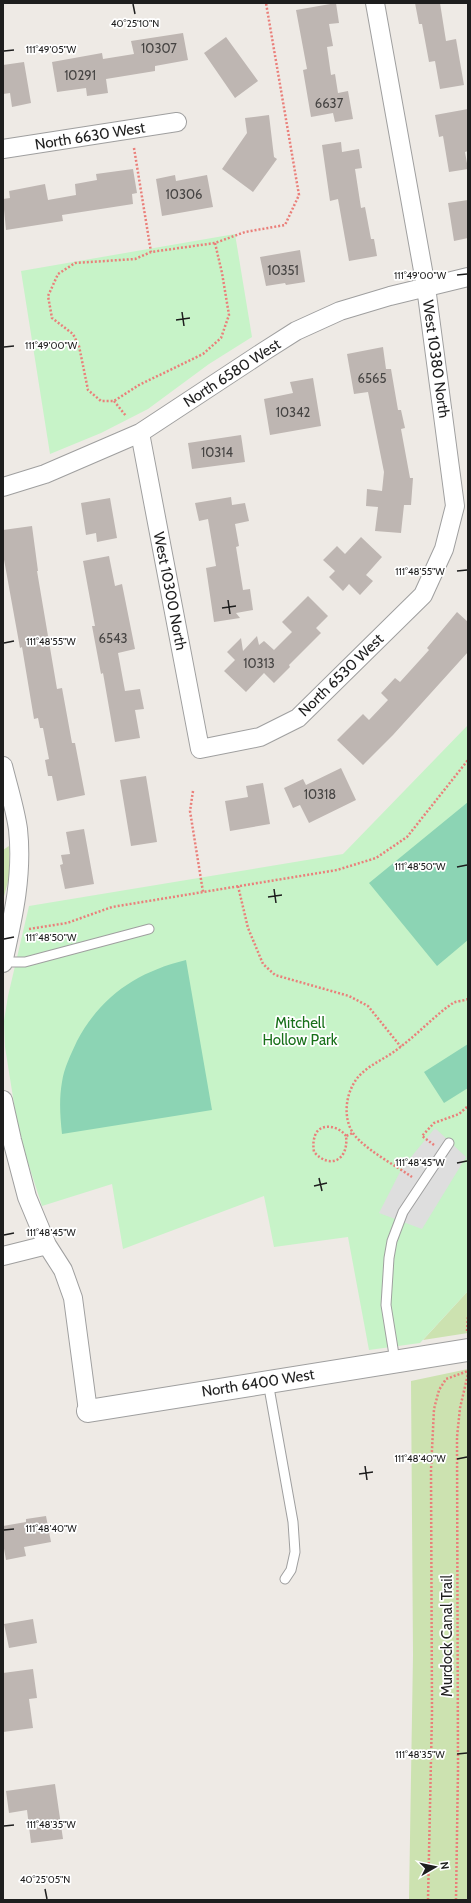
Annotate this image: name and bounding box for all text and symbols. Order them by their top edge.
text: 40°25'10"N [111,17,159,30]
house number: 10307 [141,40,177,56]
text: 111°49'05"W [26,43,77,56]
house number: 10291 [64,67,96,83]
house number: 6637 [315,95,344,111]
street label: North 6630 West [34,118,146,154]
house number: 10306 [166,186,202,202]
house number: 10351 [267,262,299,278]
text: 111°49'00"W [394,269,447,282]
street label: West 10380 North [419,299,453,419]
street label: North 6580 West [180,335,284,411]
text: 111°49'00"W [25,339,78,352]
house number: 6565 [358,370,386,386]
house number: 10342 [276,404,311,420]
house number: 10314 [201,444,234,460]
street label: West 10300 North [150,530,190,652]
text: 111°48'55"W [395,565,445,578]
house number: 6543 [99,630,127,646]
street label: North 6530 West [295,630,387,720]
text: 111°48'55"W [26,635,76,648]
house number: 10313 [243,655,275,671]
house number: 10318 [304,786,336,802]
text: 111°48'50"W [394,860,446,873]
text: 111°48'50"W [25,931,77,944]
park label: Mitchell Hollow Park [262,1014,338,1049]
text: 111°48'45"W [395,1156,445,1169]
text: 111°48'45"W [26,1226,76,1239]
street label: North 6400 West [200,1365,316,1401]
text: 111°48'40"W [394,1452,446,1465]
text: 111°48'40"W [25,1522,77,1535]
street label: Murdock Canal Trail [438,1575,456,1697]
text: 111°48'35"W [395,1748,445,1761]
text: 111°48'35"W [26,1818,76,1831]
north arrow [415,1847,455,1887]
text: N [437,1860,452,1870]
text: 40°25'05"N [20,1873,70,1886]

